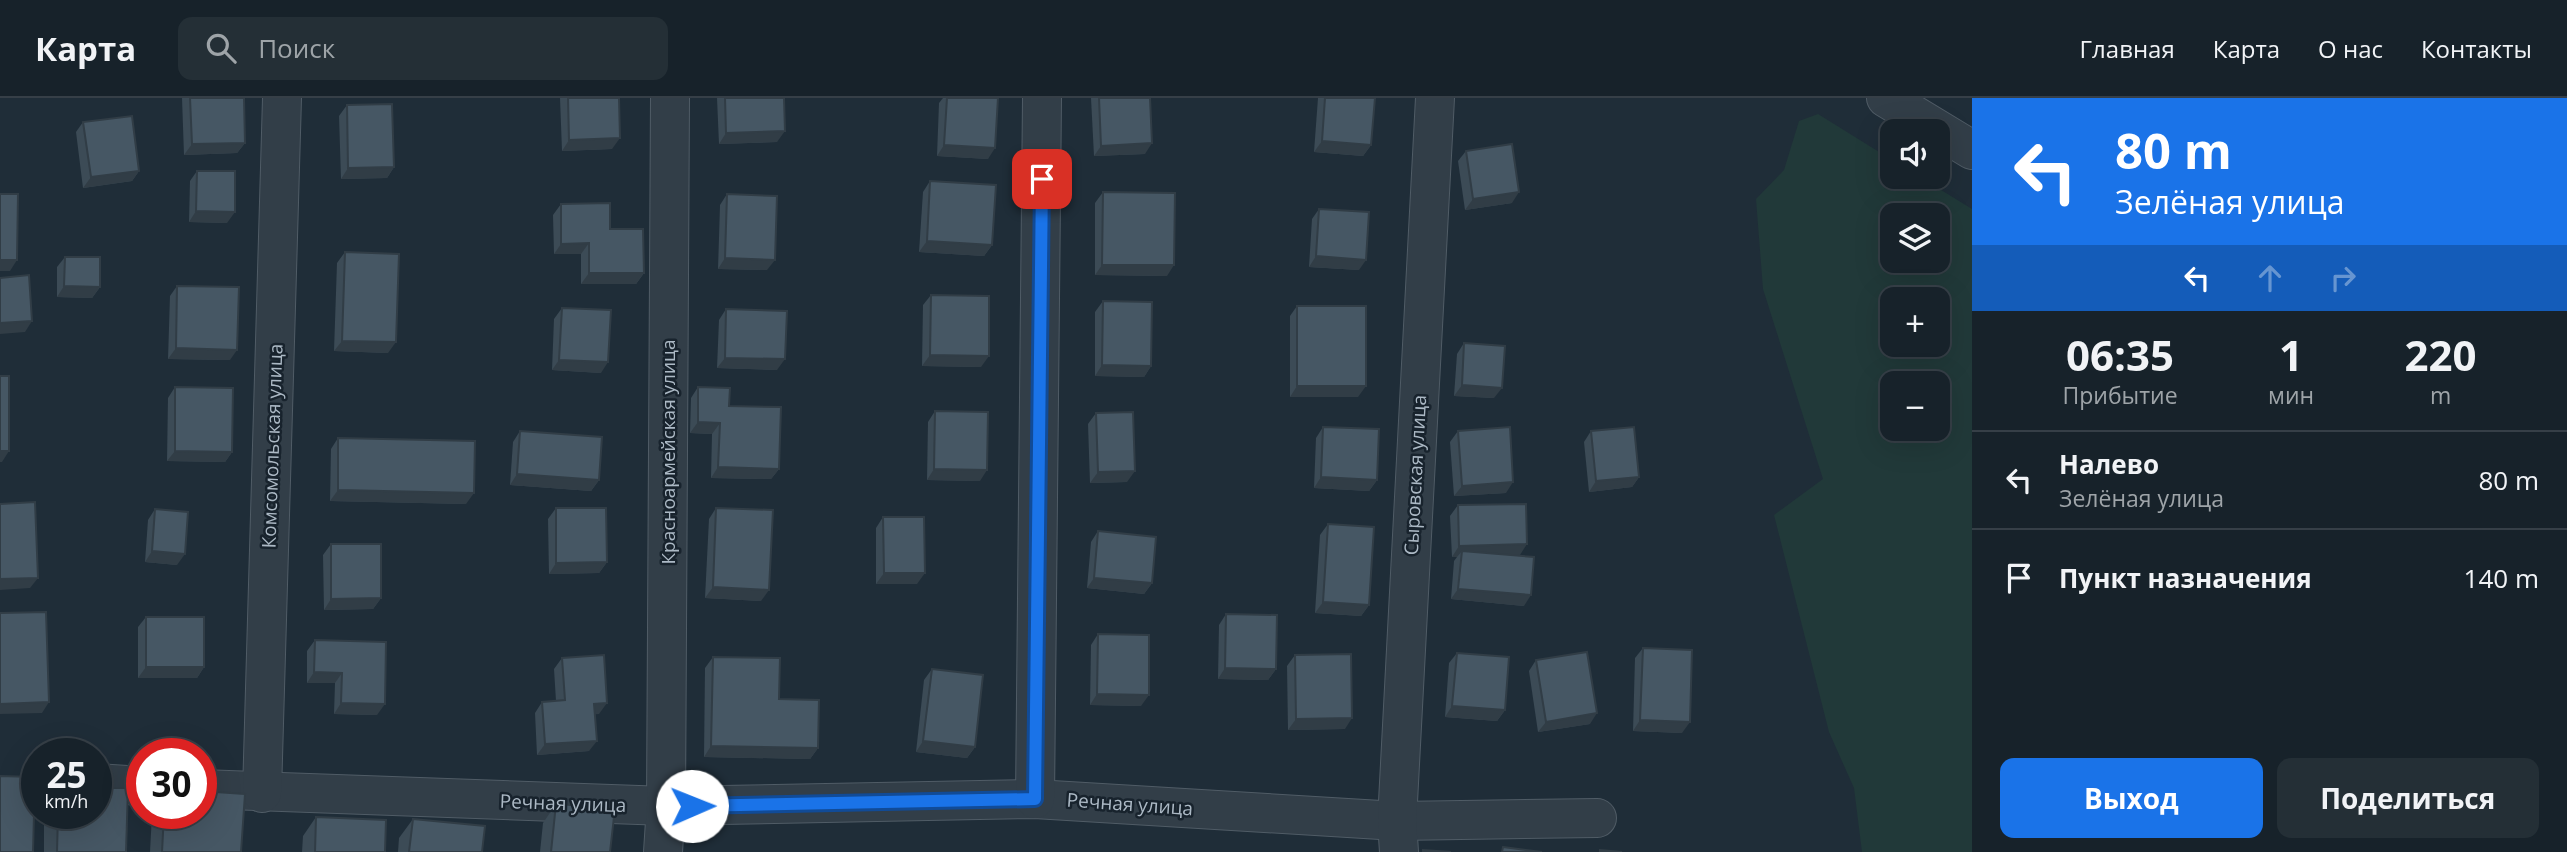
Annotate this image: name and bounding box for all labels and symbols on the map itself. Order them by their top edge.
pin [1012,149,1072,209]
street label: Красноармейская улица [655,339,681,565]
street label: Комсомольская улица [255,343,289,549]
street label: Сыровская улица [1398,394,1432,556]
speed limit sign: 30 [126,738,217,829]
position arrow [655,769,729,843]
street label: Речная улица [1066,787,1194,821]
street label: Речная улица [499,788,627,818]

